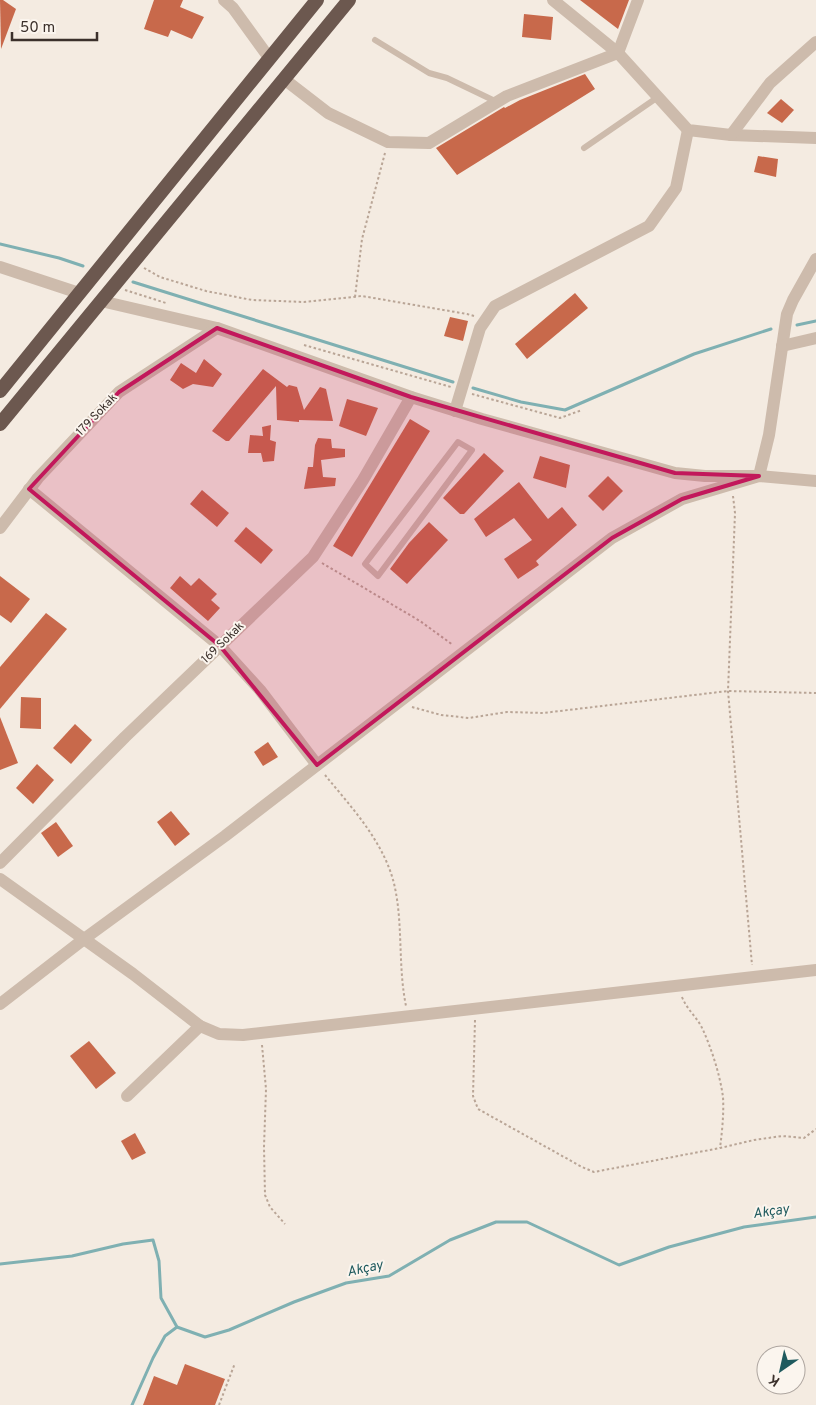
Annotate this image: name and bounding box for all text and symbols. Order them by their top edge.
scale bar [12,10,98,42]
text: 50 m [20,19,55,38]
street label: 179 Sokak [73,390,121,440]
street label: 169 Sokak [198,619,248,667]
water label: Akçay [752,1201,791,1223]
water label: Akçay [345,1257,385,1281]
north arrow [756,1345,806,1395]
text: K [766,1370,783,1389]

